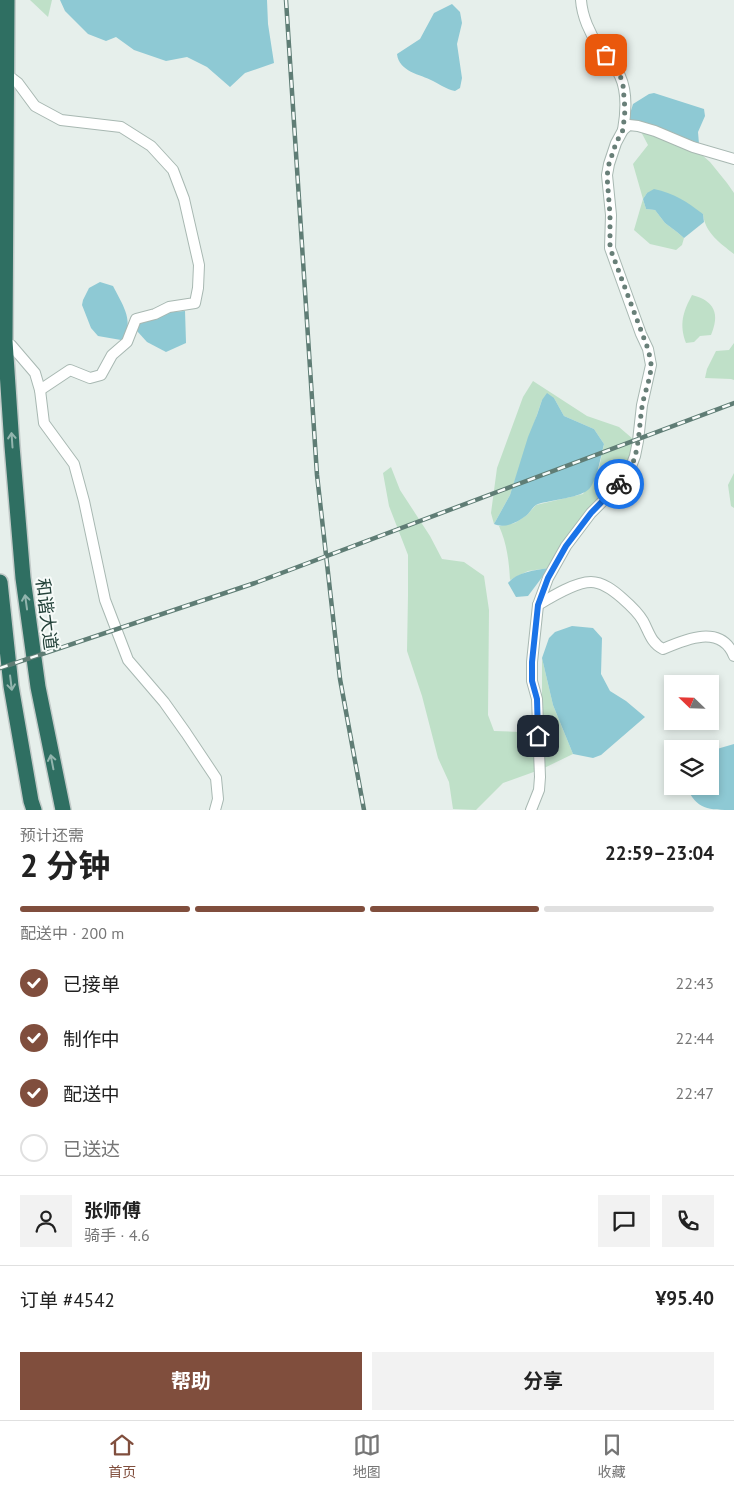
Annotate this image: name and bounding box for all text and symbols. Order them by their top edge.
pin [585,34,627,76]
icon: bag [592,41,620,69]
one-way arrow [7,433,16,449]
courier [594,459,644,509]
icon: bike [605,470,633,498]
street label: 和谐大道 [31,577,63,651]
one-way arrow [21,594,31,610]
one-way arrow [6,675,16,691]
north arrow [664,675,719,730]
map controls [664,675,719,795]
pin [517,715,559,757]
icon: home [524,722,552,750]
button: layers [664,740,719,795]
one-way arrow [47,755,57,771]
text: 预计还需 [20,825,84,845]
text: 22:59–23:04 [605,841,714,865]
text: 2 分钟 [20,844,110,886]
text: 配送中 · 200 m [20,923,124,943]
icon: check [20,969,48,997]
text: 已接单 [63,972,120,996]
text: 22:43 [676,973,714,993]
icon: check [20,1024,48,1052]
text: 制作中 [63,1027,120,1051]
text: 22:44 [676,1028,714,1048]
icon: check [20,1079,48,1107]
text: 配送中 [63,1082,120,1106]
text: 22:47 [676,1083,714,1103]
text: 已送达 [63,1137,120,1161]
button: person [20,1195,72,1247]
button: chat [598,1195,650,1247]
button: phone [662,1195,714,1247]
text: 张师傅 [84,1198,141,1222]
text: 骑手 · 4.6 [84,1225,150,1245]
text: ¥95.40 [655,1286,714,1310]
text: 订单 #4542 [20,1288,115,1312]
button: 帮助 [20,1352,362,1410]
button: 分享 [372,1352,714,1410]
tab: 首页 [108,1431,136,1481]
tab: 地图 [353,1431,381,1481]
tab: 收藏 [598,1431,626,1481]

